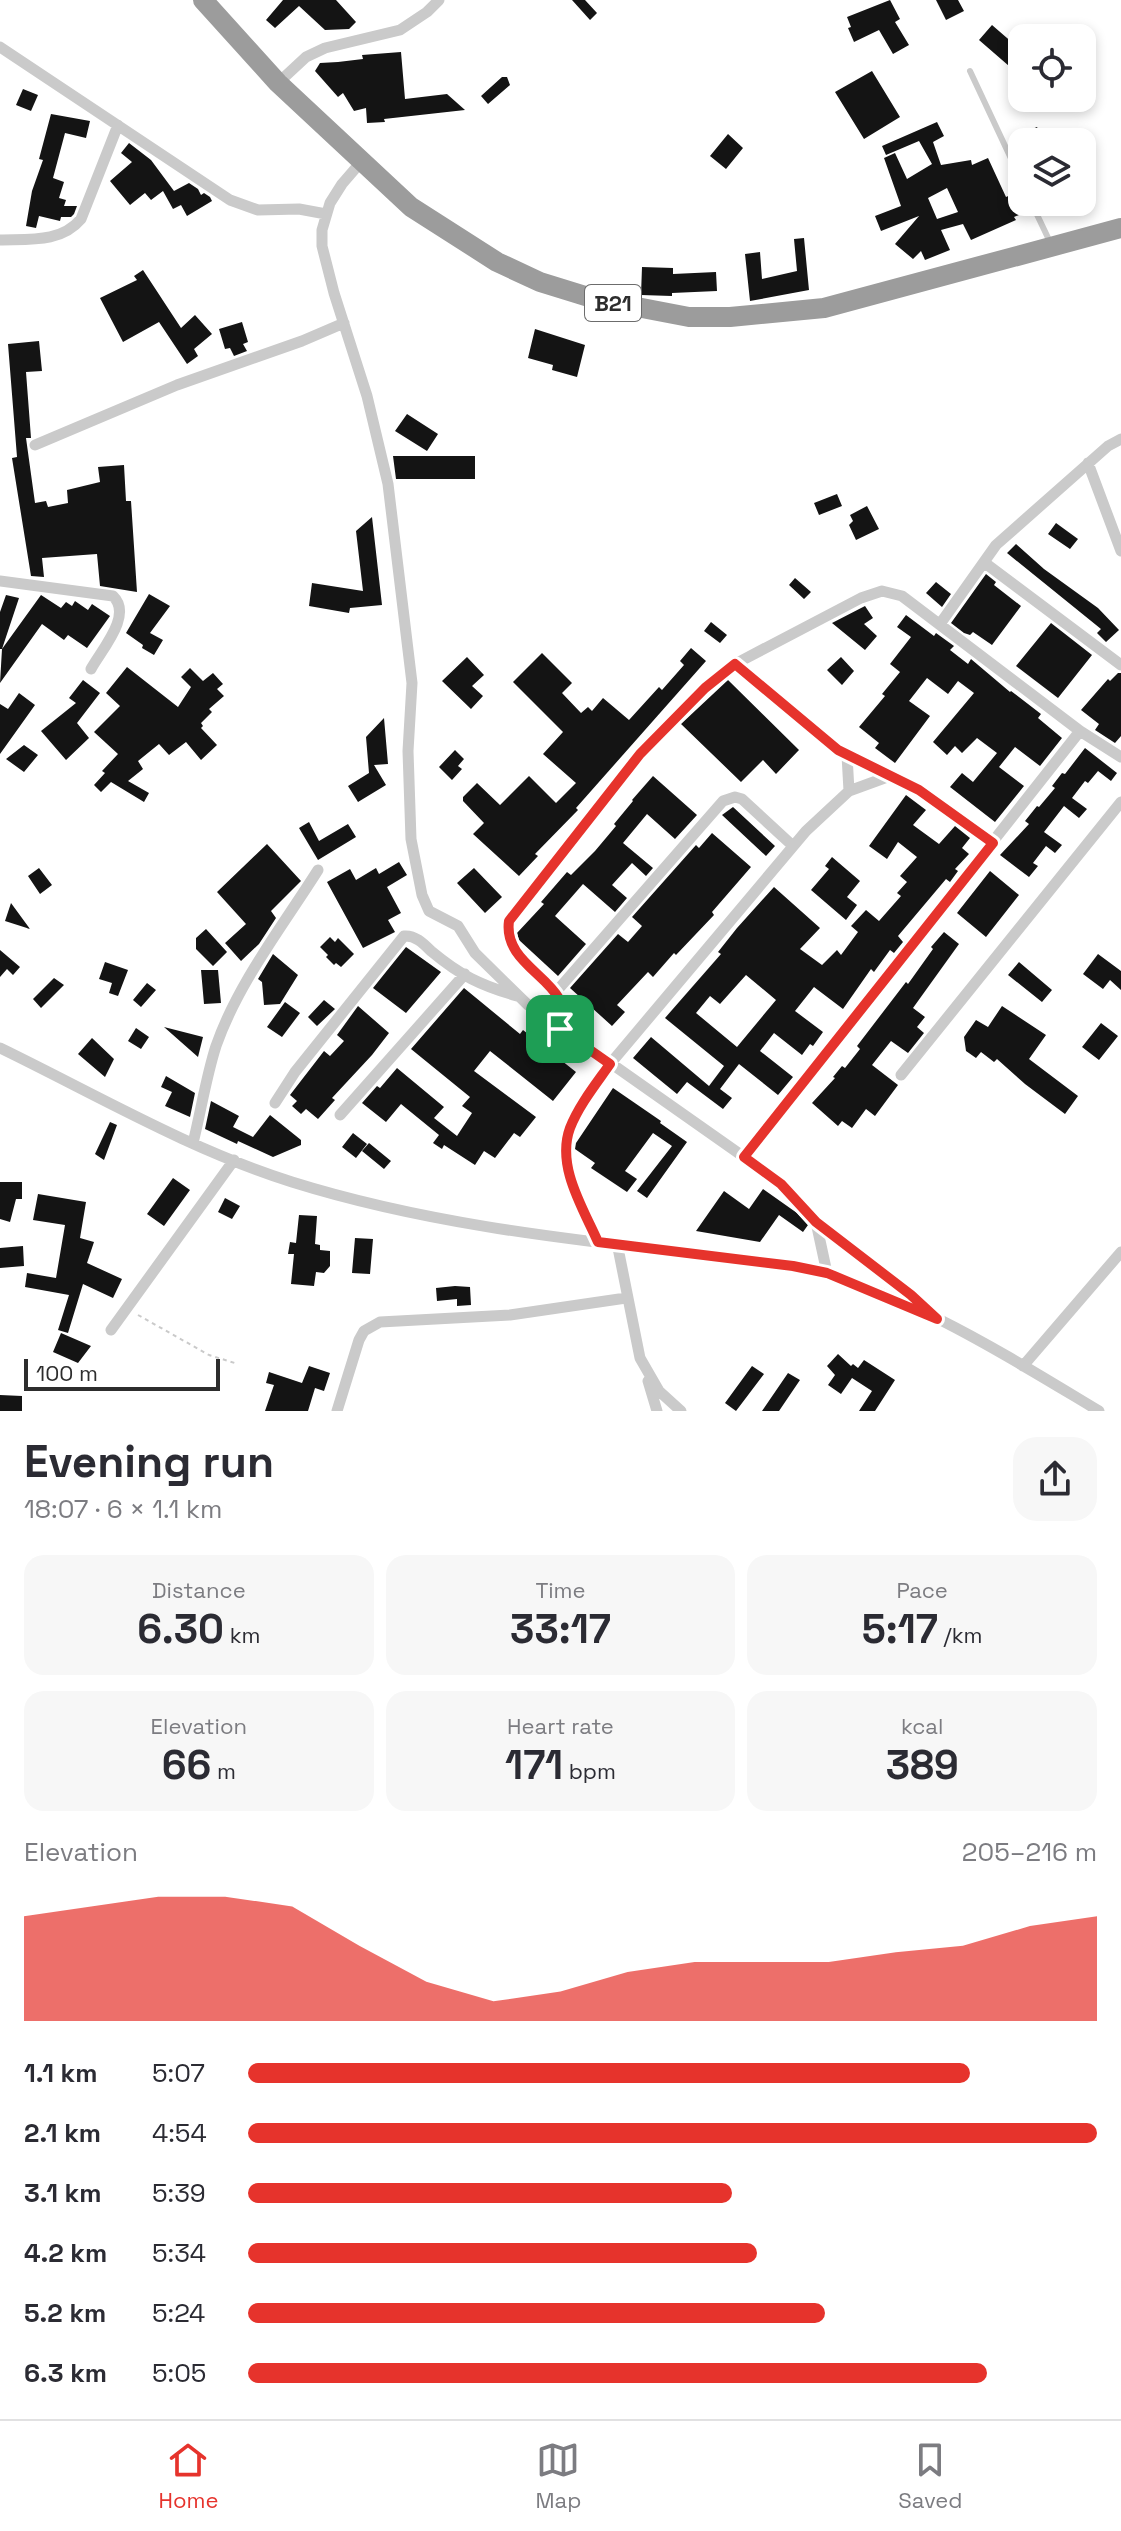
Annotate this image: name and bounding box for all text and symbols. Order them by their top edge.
map controls [1008,24,1096,216]
button: locate [1008,24,1096,112]
button: layers [1008,128,1096,216]
road number: B21 [585,285,641,321]
pin [526,995,594,1063]
icon: arrive [538,1007,582,1051]
scale bar [24,1355,220,1391]
text: 100 m [36,1359,98,1387]
text: Evening run [24,1434,274,1490]
button: share [1013,1437,1097,1521]
text: 18:07 · 6 × 1.1 km [24,1492,222,1526]
text: Distance [152,1576,246,1604]
text: Time [535,1576,586,1604]
text: Pace [896,1576,948,1604]
text: 6.30 [137,1604,224,1655]
text: 33:17 [510,1604,611,1655]
text: 5:17 [862,1604,938,1655]
text: km [224,1621,260,1649]
text: /km [938,1621,983,1649]
text: Elevation [151,1712,247,1740]
text: Heart rate [507,1712,614,1740]
text: kcal [901,1712,943,1740]
text: 66 [162,1740,211,1791]
text: 171 [505,1740,563,1791]
text: 389 [886,1740,959,1791]
text: m [211,1757,236,1785]
text: bpm [563,1757,616,1785]
text: Elevation [24,1835,138,1869]
text: 205–216 m [962,1835,1097,1869]
text: 1.1 km [24,2056,97,2090]
text: 5:07 [152,2056,205,2090]
text: 2.1 km [24,2116,101,2150]
text: 4:54 [152,2116,207,2150]
text: 3.1 km [24,2176,101,2210]
text: 5:39 [152,2176,206,2210]
text: 4.2 km [24,2236,107,2270]
text: 5:34 [152,2236,206,2270]
text: 5.2 km [24,2296,106,2330]
text: 5:24 [152,2296,205,2330]
text: 6.3 km [24,2356,107,2390]
text: 5:05 [152,2356,206,2390]
tab: Home [159,2438,218,2514]
tab: Map [535,2438,581,2514]
tab: Saved [898,2438,963,2514]

